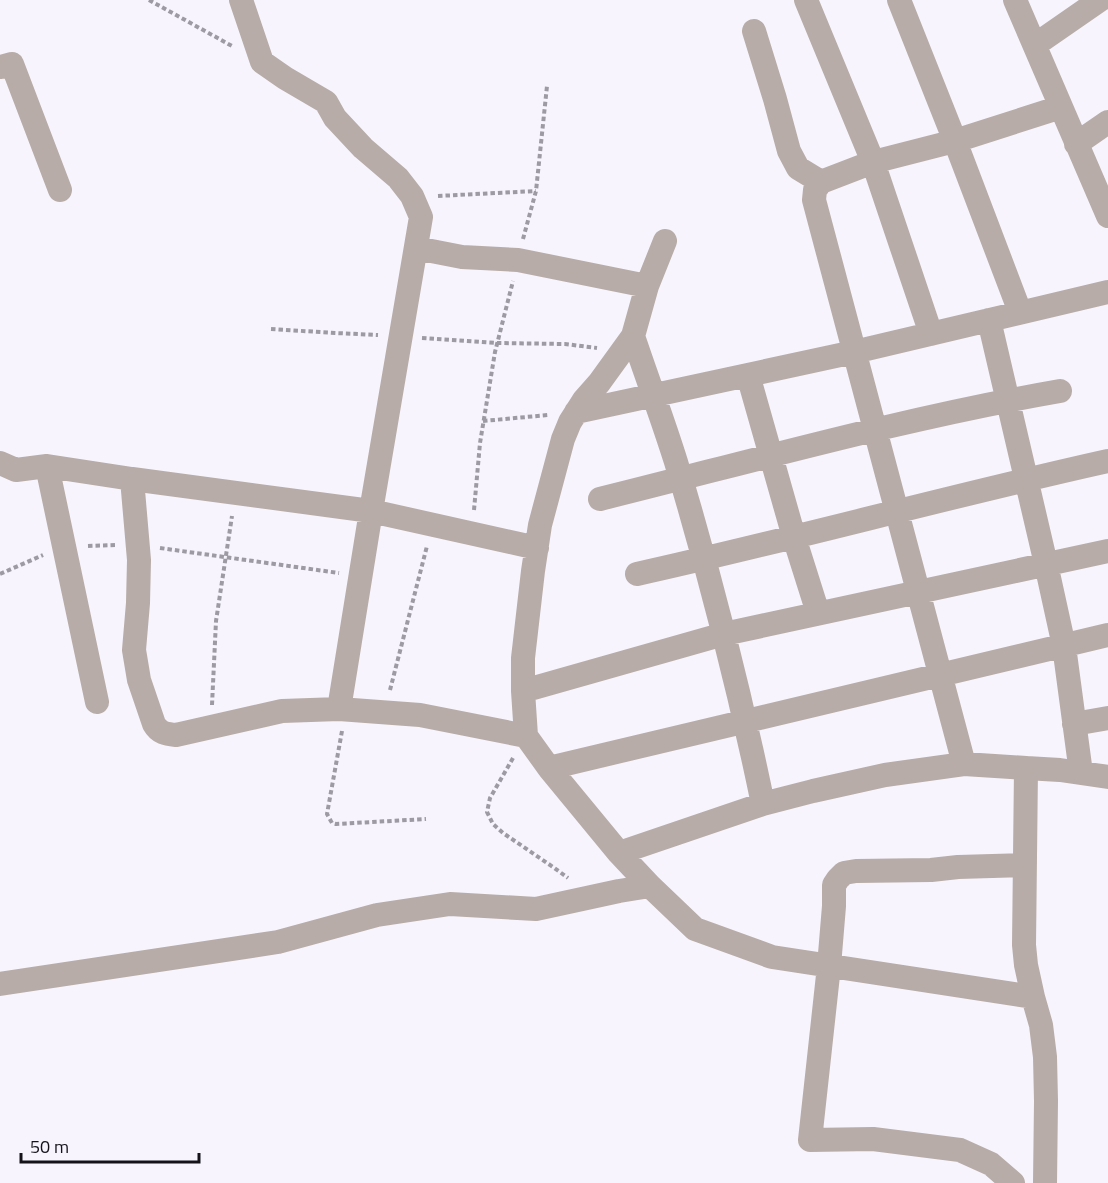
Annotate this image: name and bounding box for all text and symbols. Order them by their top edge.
scale bar [21,1126,200,1164]
text: 50 m [30,1133,69,1160]

